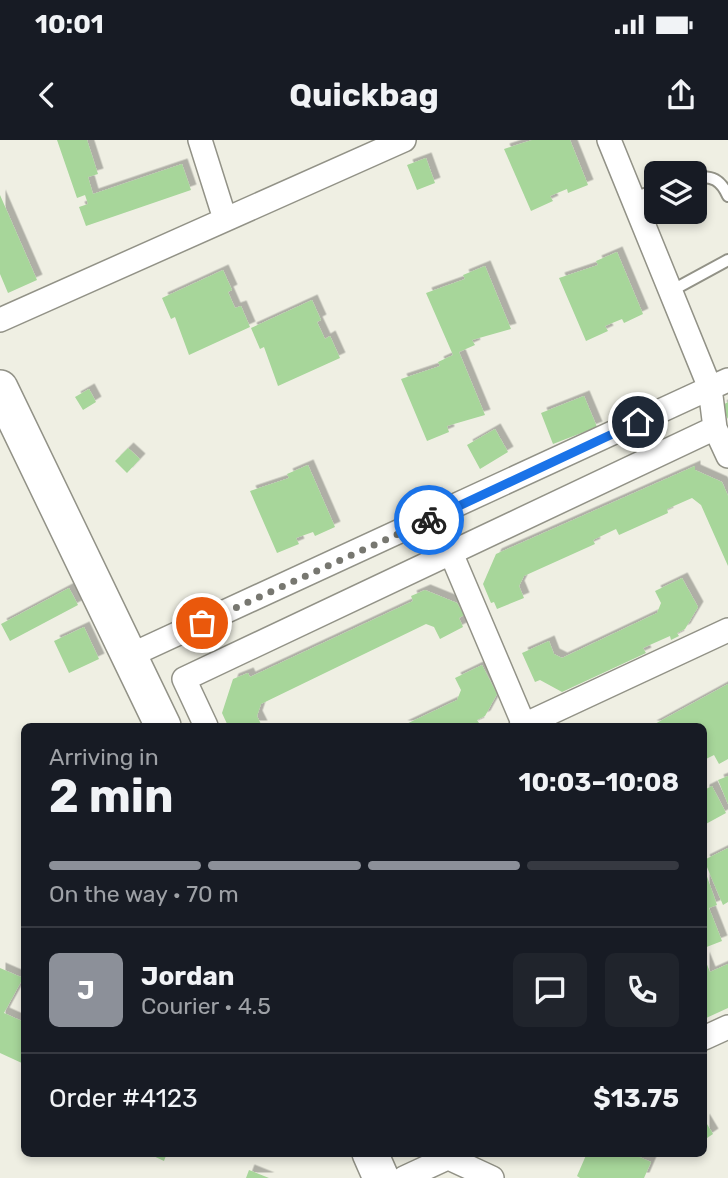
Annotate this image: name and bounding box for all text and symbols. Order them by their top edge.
text: 10:01 [35,9,104,40]
icon: back [28,76,66,114]
text: Quickbag [289,76,439,114]
icon: share [662,76,700,114]
map controls [644,161,707,224]
button: layers [644,161,707,224]
pin [608,392,668,452]
icon: home [619,403,657,441]
courier [394,485,464,555]
icon: bike [410,501,448,539]
pin [172,593,232,653]
icon: bag [183,604,221,642]
text: Arriving in [49,743,159,771]
text: 10:03–10:08 [518,767,679,798]
text: 2 min [49,769,174,824]
text: On the way · 70 m [49,880,239,908]
button: chat [513,953,587,1027]
button: phone [605,953,679,1027]
text: Jordan [141,961,234,992]
text: J [77,975,95,1006]
text: Courier · 4.5 [141,992,271,1020]
text: Order #4123 [49,1083,198,1114]
text: $13.75 [593,1083,679,1114]

